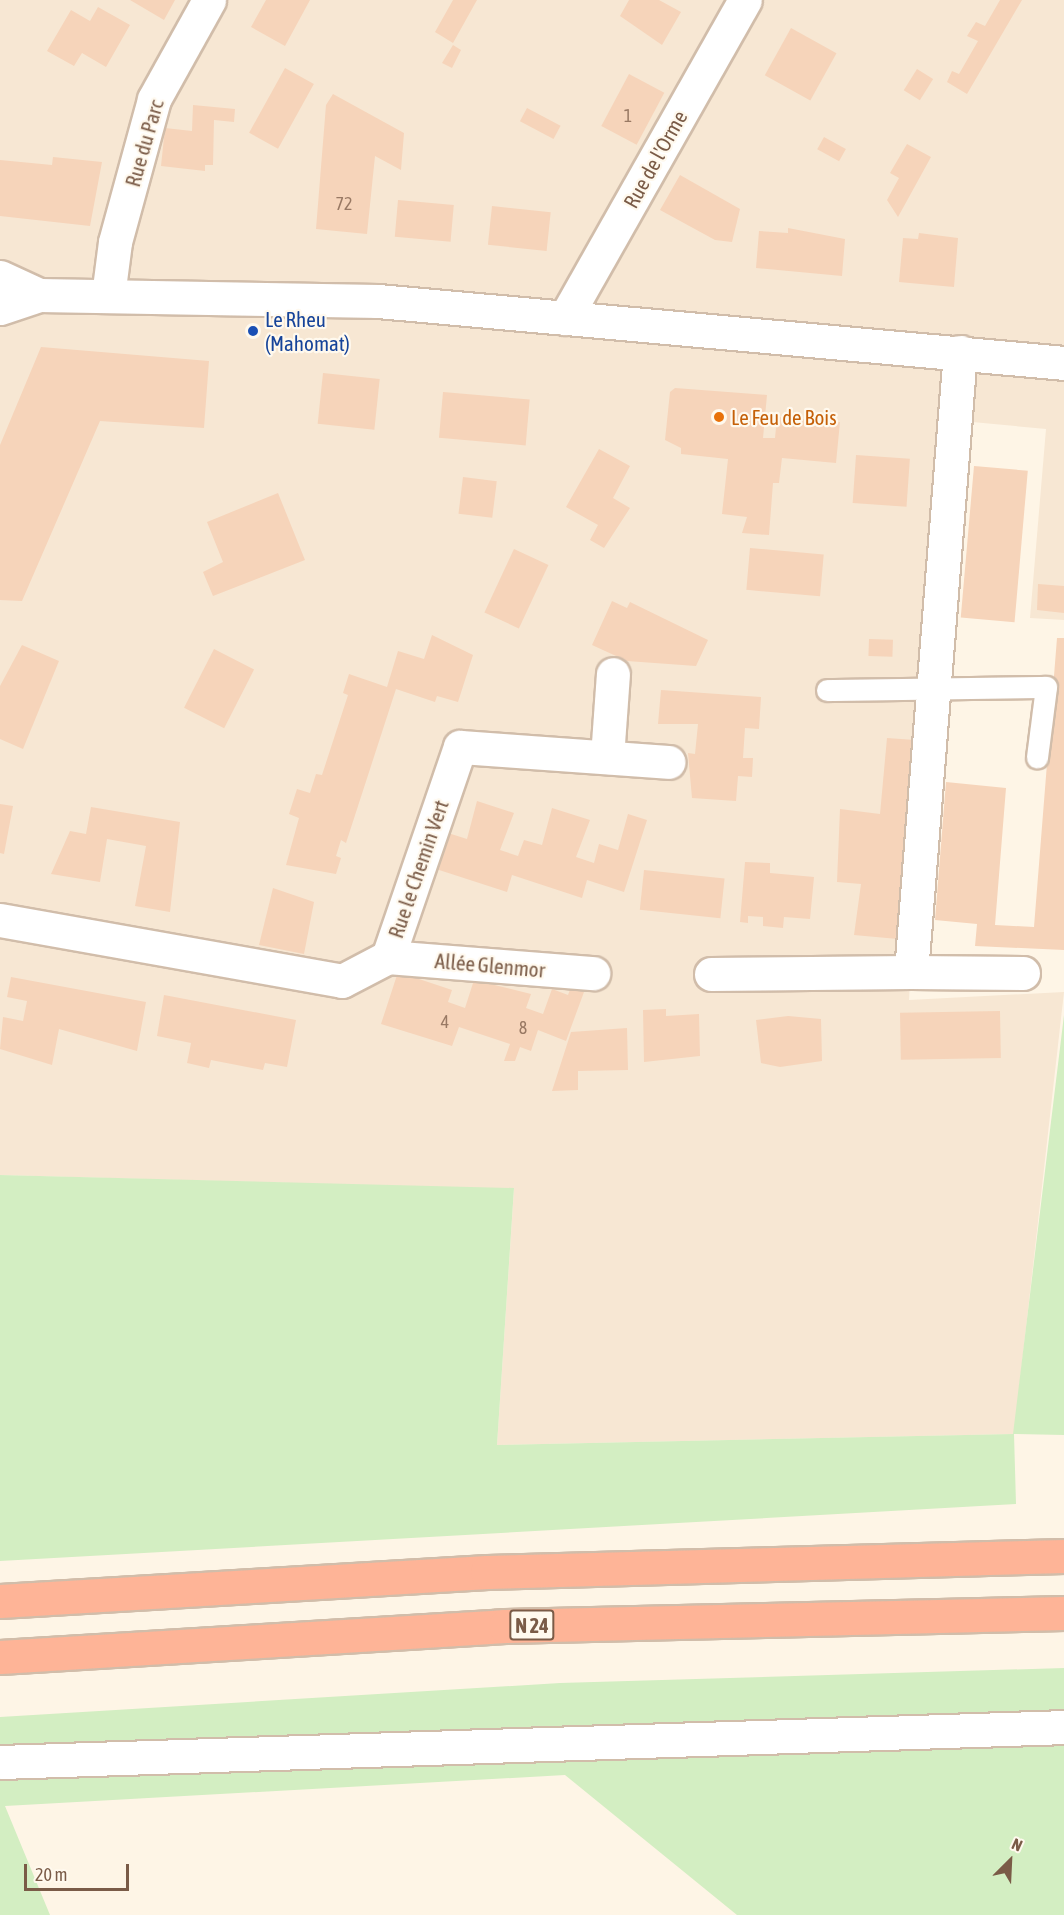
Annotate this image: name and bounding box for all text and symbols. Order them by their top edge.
street label: Rue du Parc [120,96,168,190]
house number: 1 [624,105,632,127]
street label: Rue de l'Orme [618,106,692,212]
house number: 72 [336,193,352,215]
place label: Le Rheu (Mahomat) [265,306,350,356]
marker: Le Rheu (Mahomat) [246,324,260,338]
place label: Le Feu de Bois [731,404,837,430]
marker: Le Feu de Bois [712,410,726,424]
street label: Rue le Chemin Vert [383,797,453,941]
street label: Allée Glenmor [434,948,546,982]
house number: 4 [441,1011,449,1033]
house number: 8 [519,1017,527,1039]
road number: N 24 [508,1608,556,1642]
north arrow [980,1831,1040,1891]
text: N [1009,1834,1025,1855]
scale bar [27,1852,132,1890]
text: 20 m [35,1864,67,1885]

